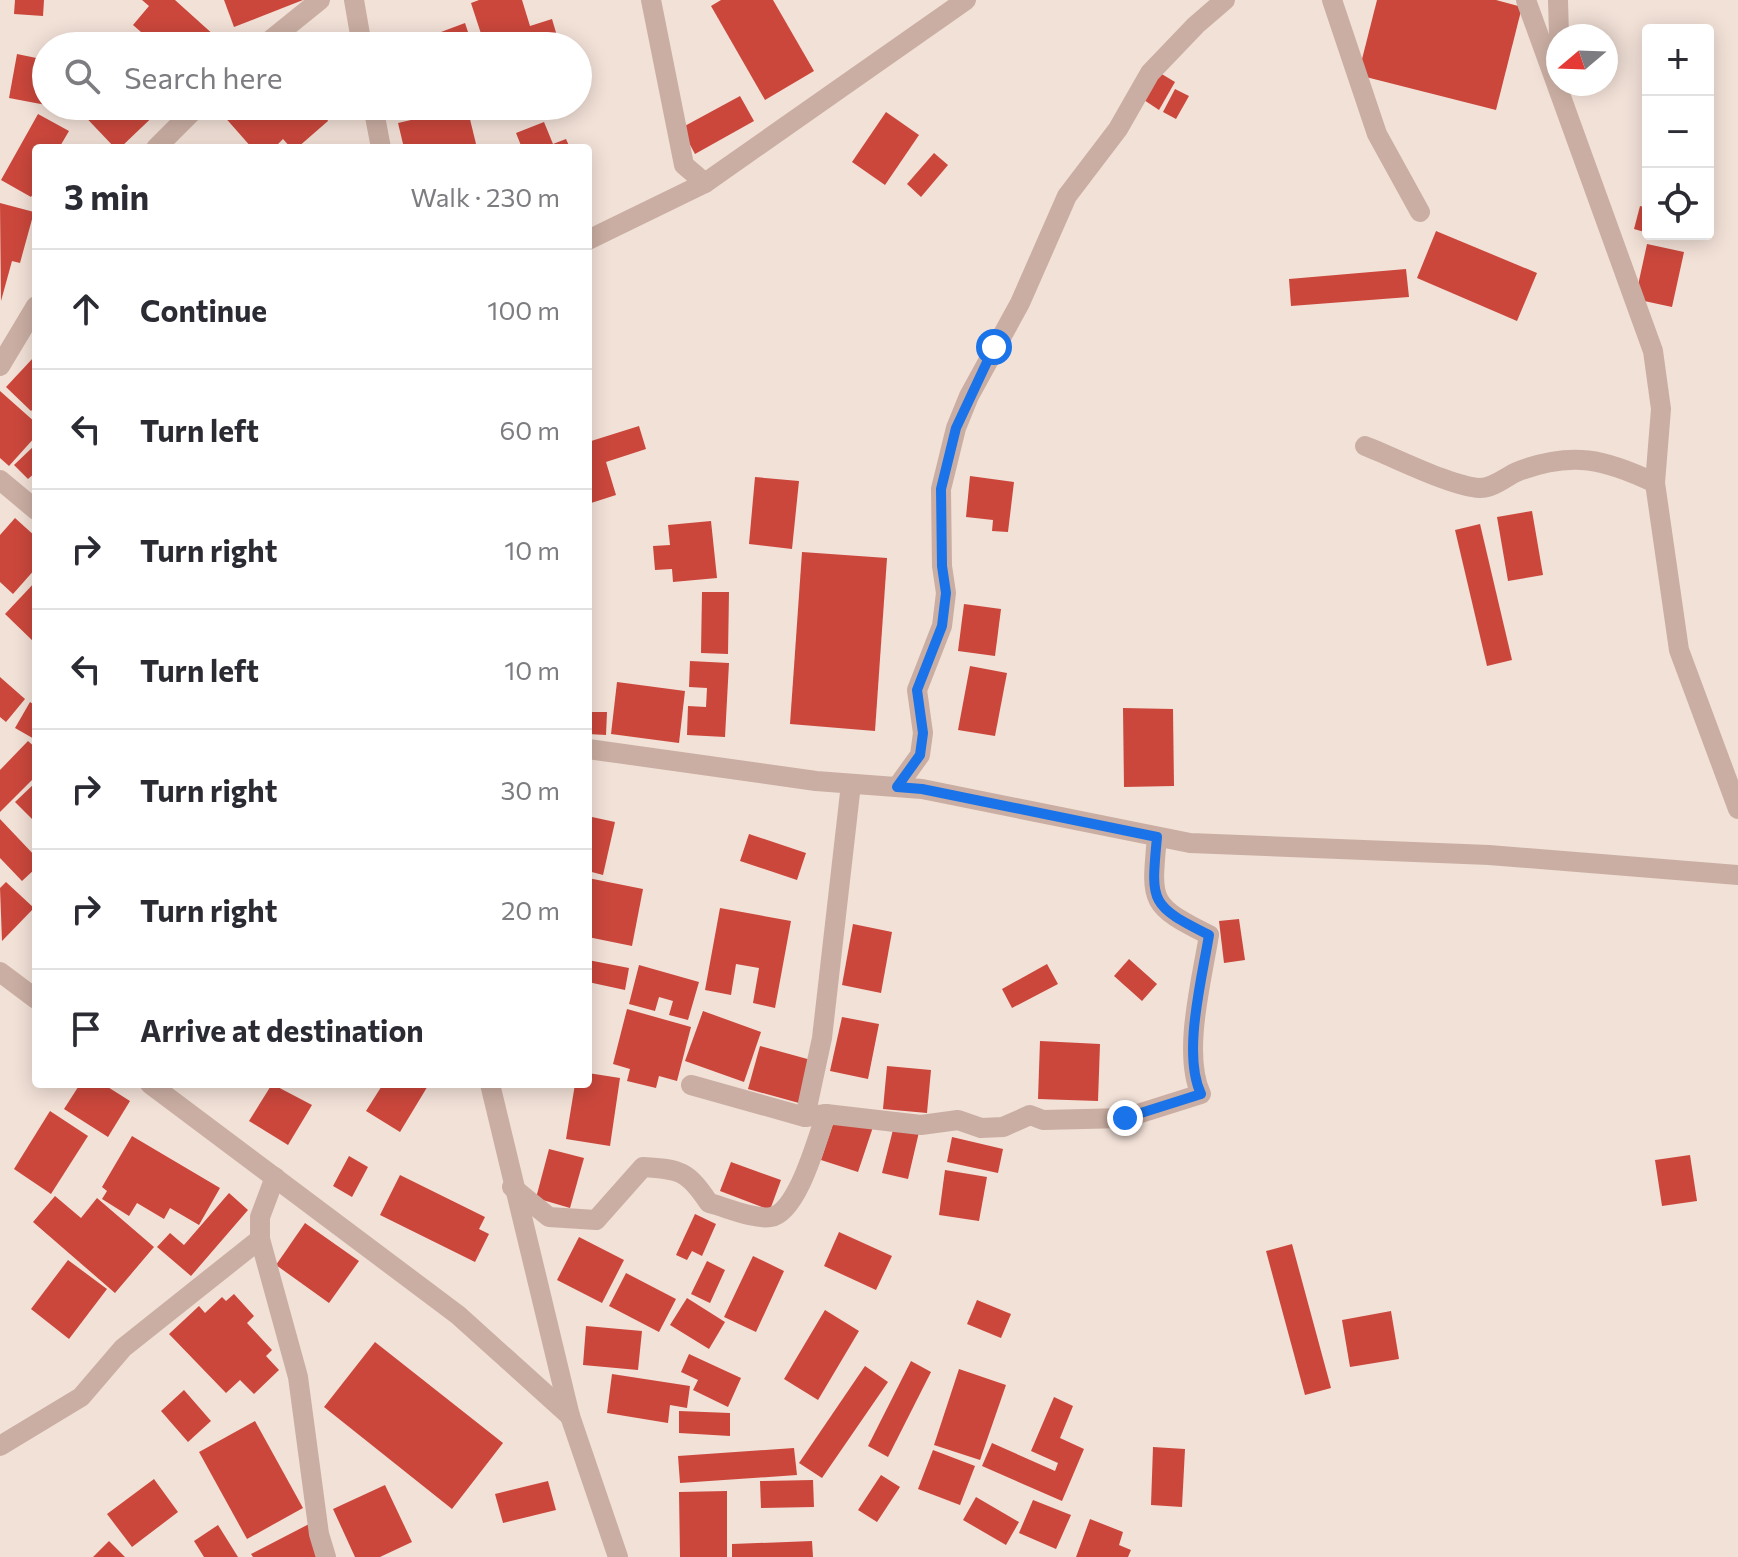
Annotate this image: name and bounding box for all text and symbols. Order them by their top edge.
north arrow [1546,24,1618,96]
map controls [1642,24,1714,240]
button: + [1642,24,1714,96]
search box [32,32,592,120]
icon: search [60,54,104,98]
text: Search here [124,58,283,95]
button: − [1642,96,1714,168]
button: locate [1642,168,1714,240]
text: 3 min [64,175,149,217]
text: Walk · 230 m [411,181,560,212]
icon: ahead [64,287,108,331]
text: Continue [140,291,267,328]
text: 100 m [487,294,560,325]
route start [976,329,1012,365]
icon: left [64,407,108,451]
text: Turn left [140,411,259,448]
text: 60 m [500,414,560,445]
icon: right [64,527,108,571]
text: Turn right [140,531,277,568]
text: 10 m [504,534,560,565]
icon: left [64,647,108,691]
text: Turn left [140,651,259,688]
text: 10 m [504,654,560,685]
icon: right [64,767,108,811]
text: Turn right [140,771,277,808]
text: 30 m [501,774,560,805]
icon: right [64,887,108,931]
text: Turn right [140,891,277,928]
text: 20 m [501,894,560,925]
icon: arrive [64,1007,108,1051]
text: Arrive at destination [140,1011,424,1048]
route end [1107,1100,1143,1136]

